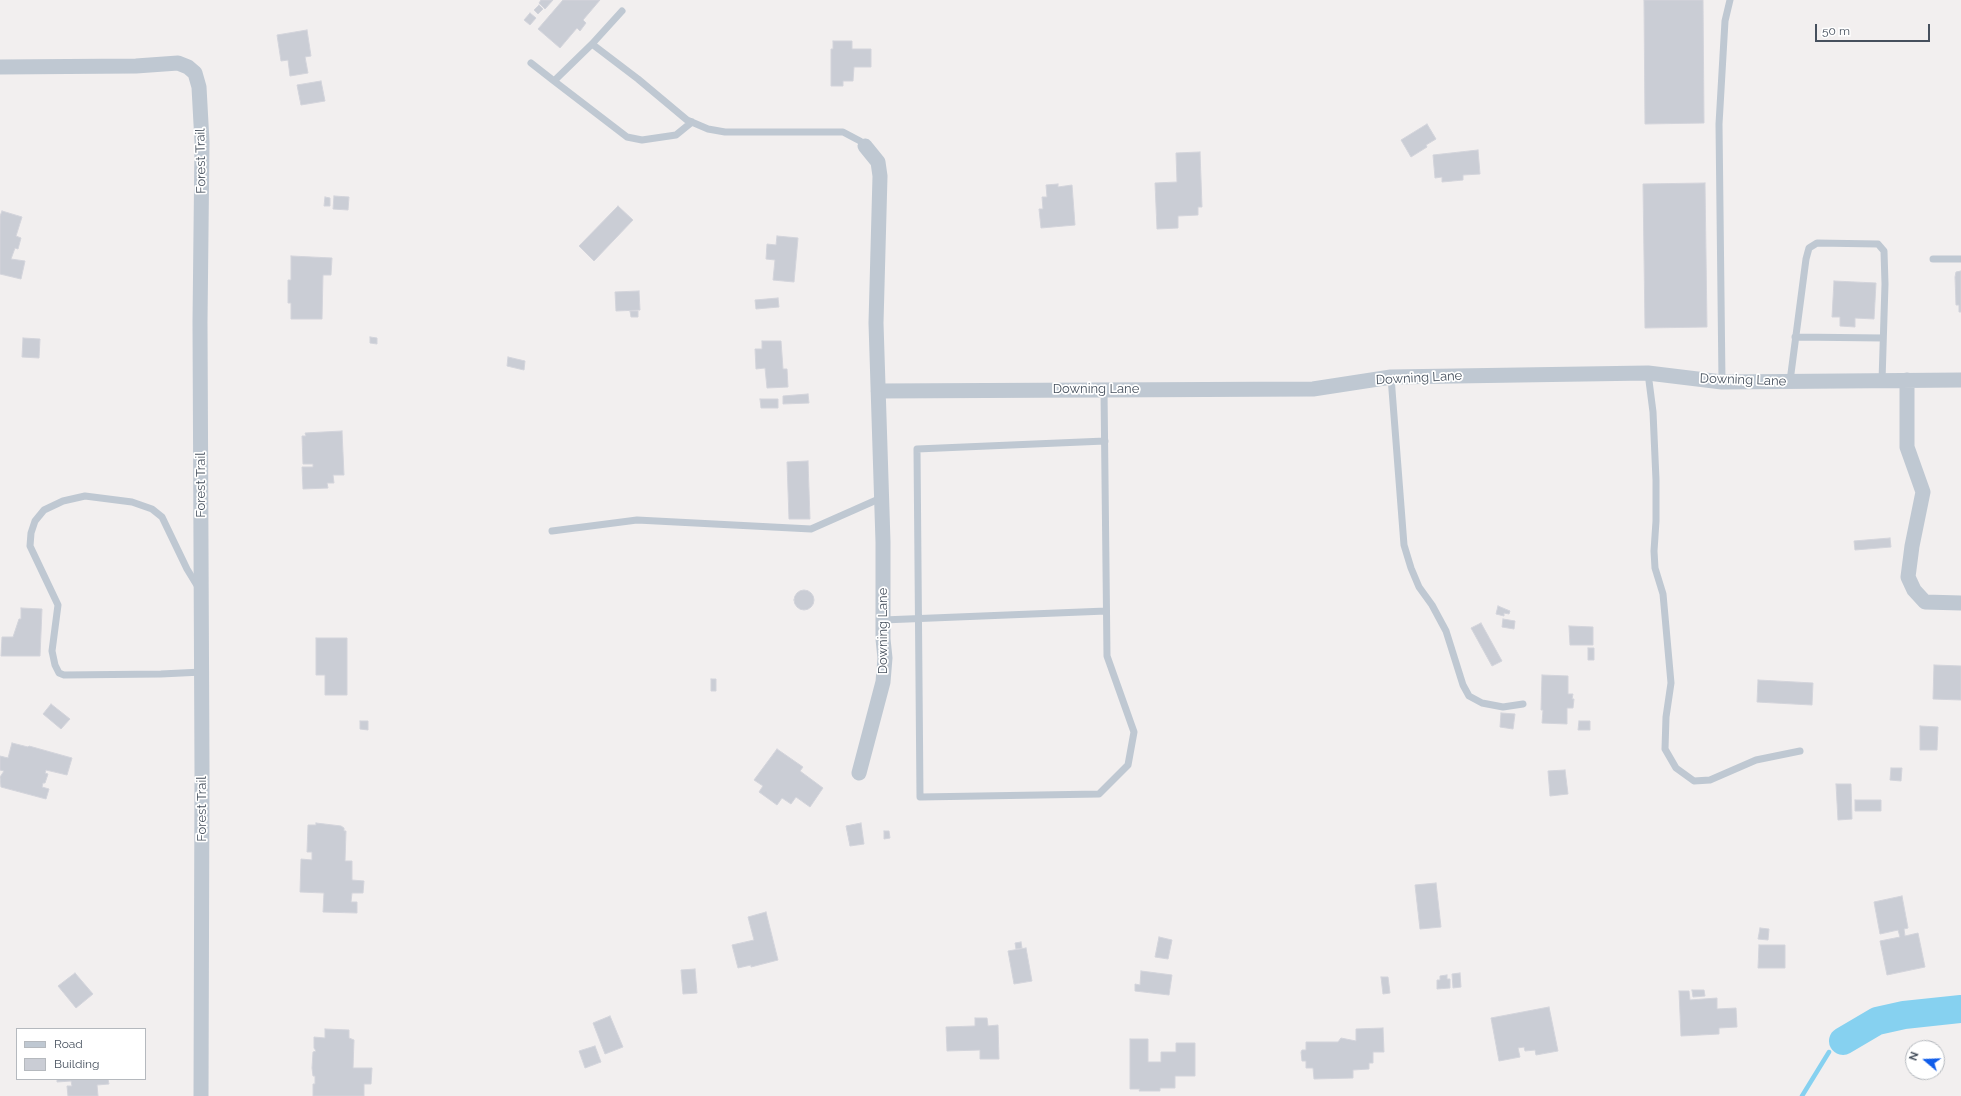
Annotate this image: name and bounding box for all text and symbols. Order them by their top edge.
scale bar [1817,16,1932,42]
text: 50 m [1822,24,1850,38]
street label: Forest Trail [193,128,209,194]
street label: Downing Lane [1375,368,1463,388]
street label: Downing Lane [1699,371,1787,389]
street label: Downing Lane [1053,381,1139,397]
street label: Forest Trail [193,452,209,518]
street label: Downing Lane [875,588,891,674]
street label: Forest Trail [194,776,210,842]
legend [16,1028,146,1080]
text: Road [54,1037,83,1051]
north arrow [1905,1040,1945,1080]
text: N [1907,1050,1922,1062]
text: Building [54,1057,100,1071]

